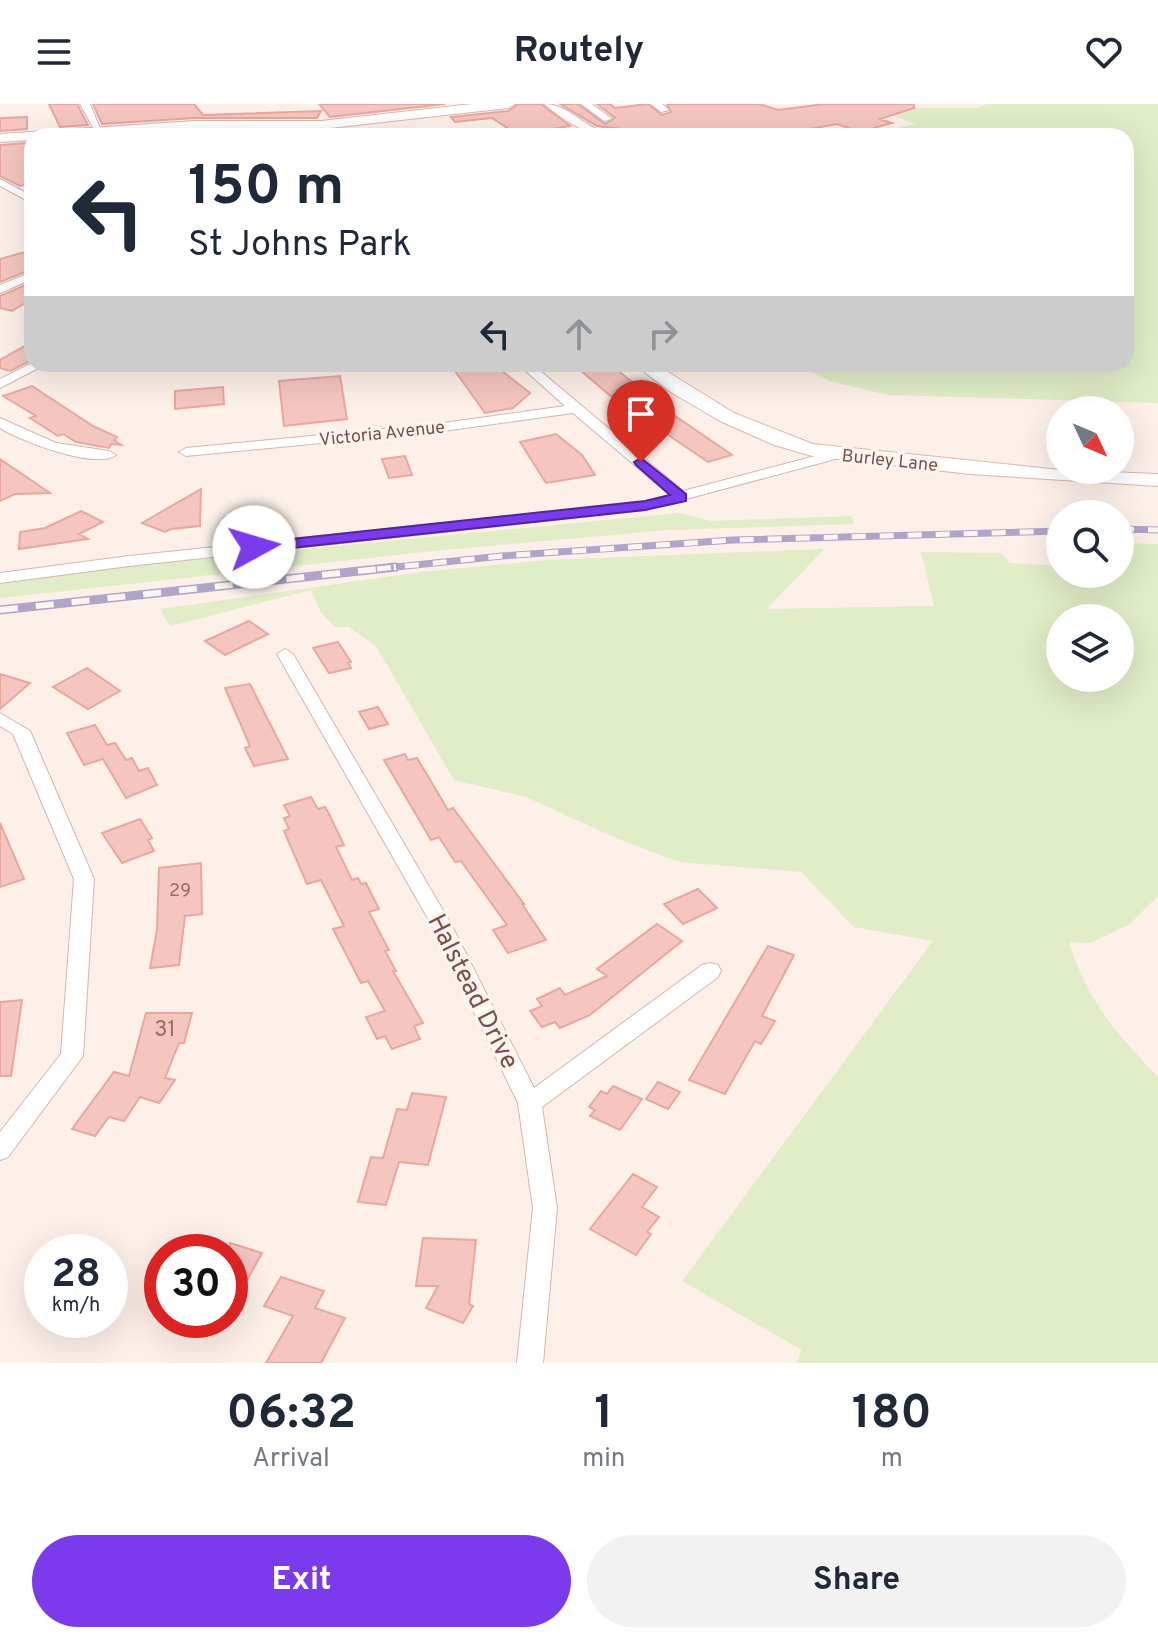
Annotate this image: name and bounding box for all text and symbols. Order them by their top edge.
text: Routely [514,29,644,75]
icon: menu [32,30,76,74]
icon: heart [1082,30,1126,74]
text: 150 m [188,154,344,224]
icon: left [56,160,160,264]
text: St Johns Park [188,223,412,269]
icon: left [473,312,517,356]
icon: ahead [557,312,601,356]
icon: right [641,312,685,356]
pin [607,380,675,462]
icon: arrive [619,392,663,436]
north arrow [1046,396,1134,484]
map controls [1046,396,1134,692]
street label: Victoria Avenue [318,416,446,453]
street label: Burley Lane [841,445,939,478]
button: search [1046,500,1134,588]
position arrow [212,505,296,589]
button: layers [1046,604,1134,692]
house number: 29 [169,880,191,903]
street label: Halstead Drive [419,909,525,1075]
house number: 31 [154,1017,176,1044]
speed limit sign: 30 [144,1234,248,1338]
text: 28 [51,1251,101,1301]
text: km/h [52,1293,100,1319]
text: 06:32 [226,1385,356,1445]
text: 1 [594,1385,613,1445]
text: 180 [852,1385,932,1445]
text: Arrival [252,1443,330,1476]
text: min [582,1443,625,1476]
text: m [881,1443,903,1476]
button: Exit [32,1535,571,1627]
button: Share [587,1535,1126,1627]

